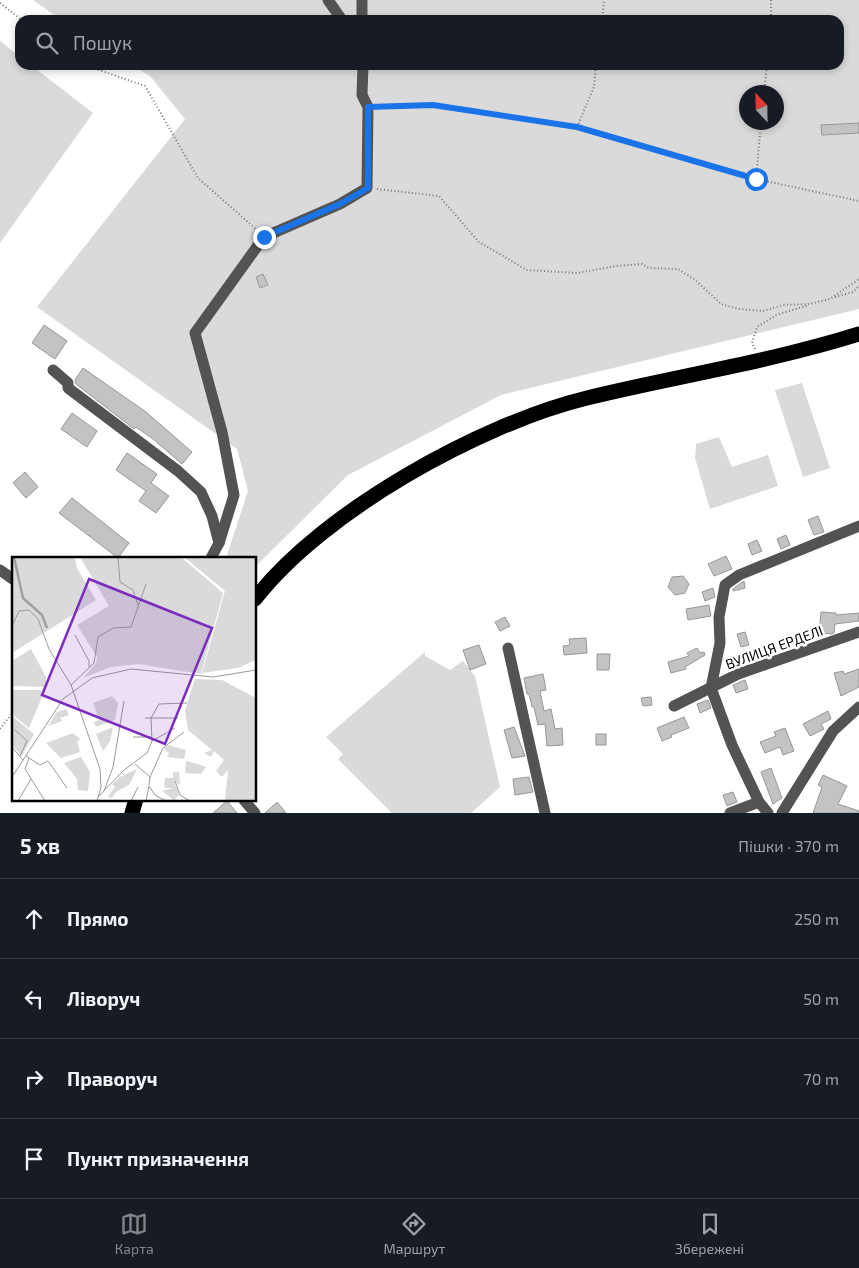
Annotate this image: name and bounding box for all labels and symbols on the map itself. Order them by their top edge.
north arrow [739,85,784,130]
route start [745,168,768,191]
route end [253,226,276,249]
inset map [12,557,256,800]
street label: ВУЛИЦЯ ЕРДЕЛІ [723,621,825,673]

